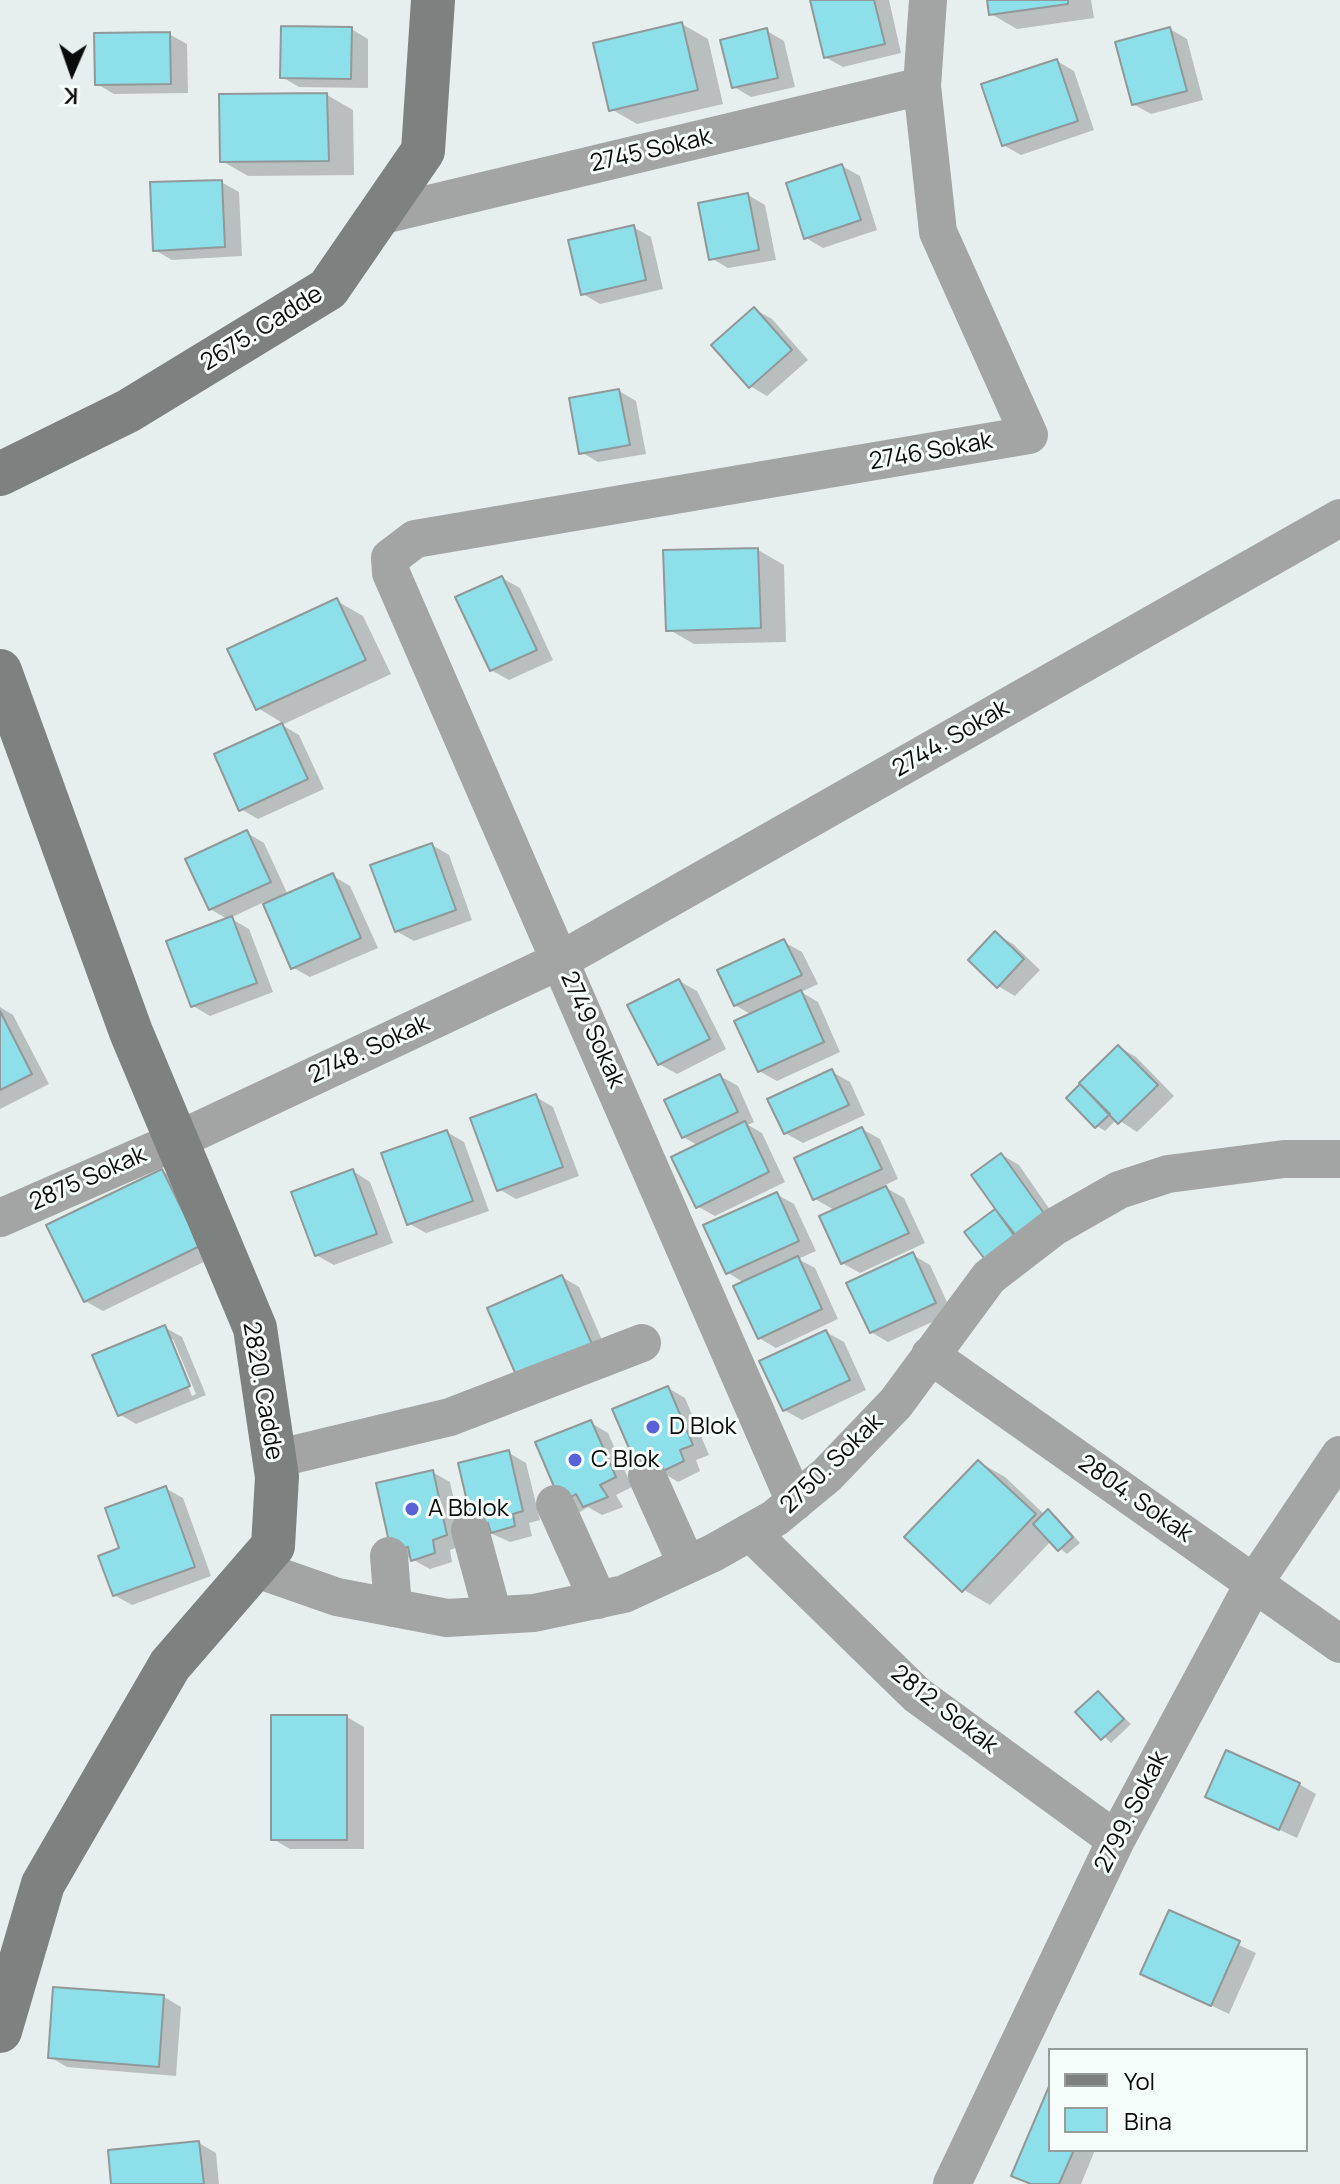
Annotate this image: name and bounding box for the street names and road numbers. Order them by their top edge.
street label: 2745 Sokak [587,123,715,179]
street label: 2675. Cadde [196,280,328,378]
street label: 2746 Sokak [867,427,995,477]
street label: 2744. Sokak [888,694,1014,784]
street label: 2749 Sokak [554,967,630,1093]
street label: 2748. Sokak [304,1010,434,1090]
street label: 2875 Sokak [25,1141,151,1217]
street label: 2820. Cadde [236,1320,288,1462]
street label: 2750. Sokak [775,1408,889,1520]
street label: 2804. Sokak [1072,1449,1198,1549]
street label: 2812. Sokak [885,1659,1003,1761]
street label: 2799. Sokak [1089,1747,1175,1877]

